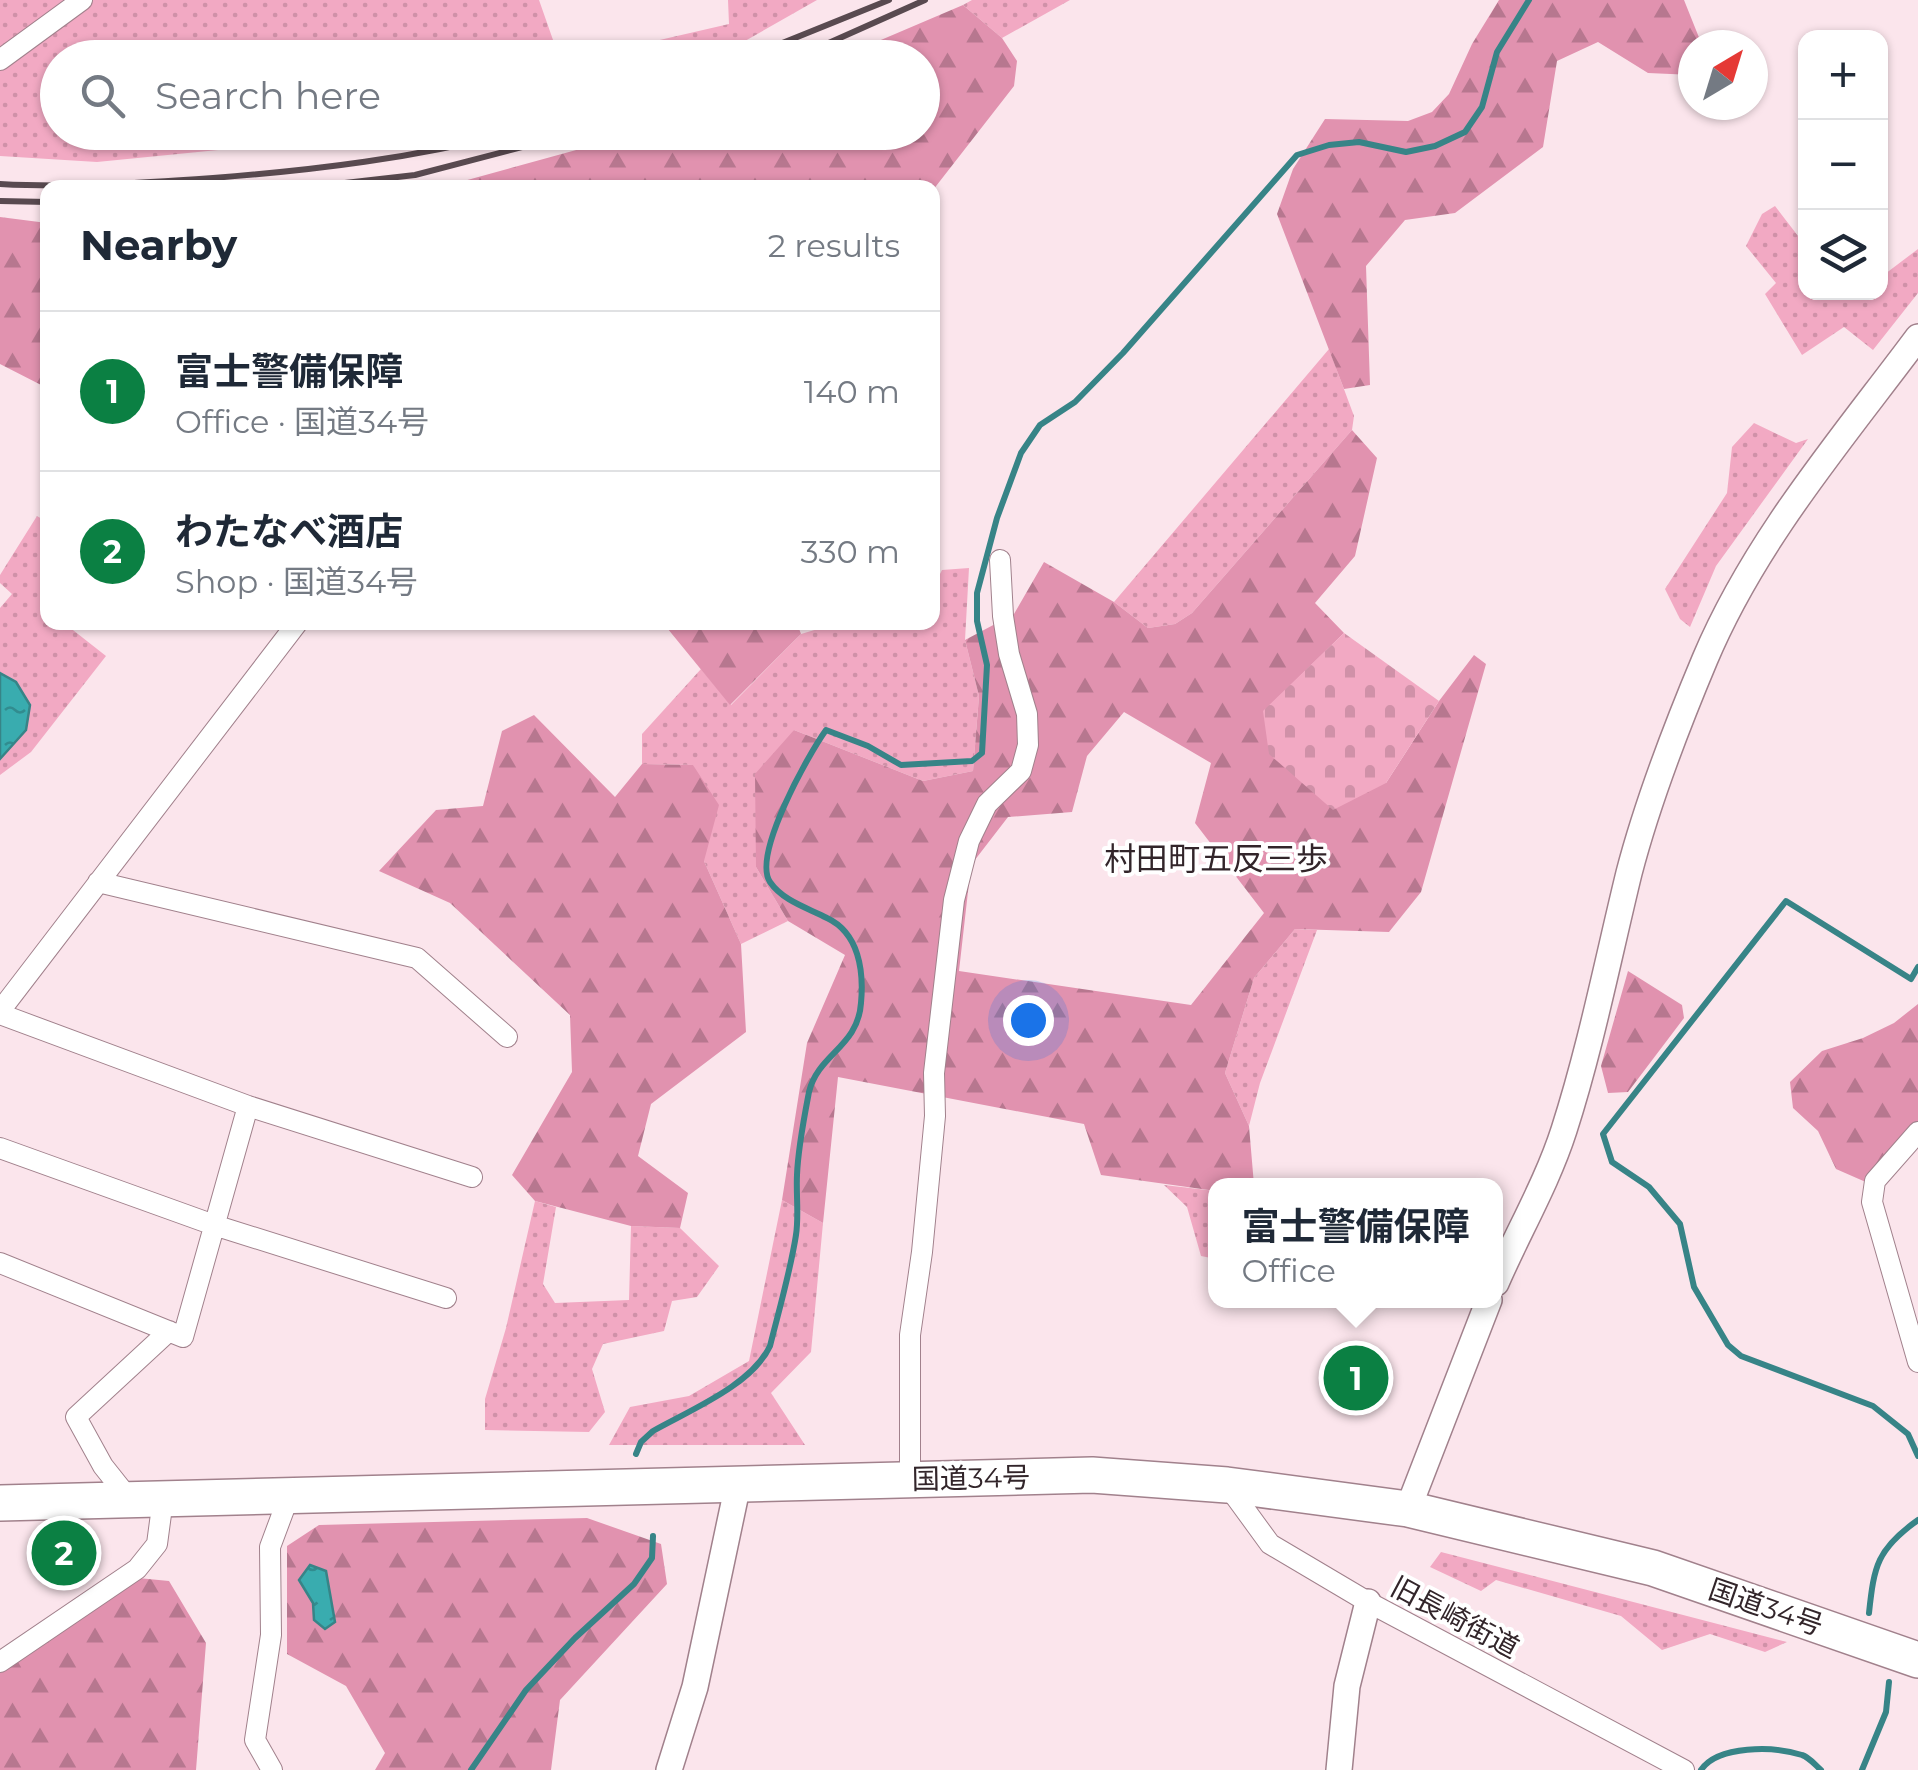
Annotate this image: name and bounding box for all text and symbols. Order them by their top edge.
north arrow [1678,30,1768,120]
map controls [1798,30,1888,300]
button: + [1798,30,1888,120]
search box [40,40,940,150]
icon: search [75,68,130,123]
text: Search here [155,72,381,119]
button: − [1798,120,1888,210]
button: layers [1798,210,1888,300]
text: Nearby [80,219,237,271]
text: 2 results [768,226,900,265]
text: 富士警備保障 [175,348,403,395]
text: 1 [106,372,119,411]
text: 140 m [804,372,900,411]
text: Office · 国道34号 [175,402,429,441]
text: わたなべ酒店 [175,508,403,555]
text: 2 [103,532,122,571]
text: 330 m [801,532,900,571]
text: Shop · 国道34号 [175,562,418,601]
district label: 村田町五反三歩 [1104,839,1328,878]
your location [1003,995,1054,1046]
popup [1208,1178,1503,1308]
text: 富士警備保障 [1241,1203,1470,1250]
text: Office [1241,1251,1336,1290]
pin: 1 [1324,1340,1388,1416]
street label: 国道34号 [912,1460,1030,1496]
pin: 2 [32,1516,96,1590]
street label: 旧長崎街道 [1385,1569,1525,1665]
street label: 国道34号 [1705,1572,1827,1642]

